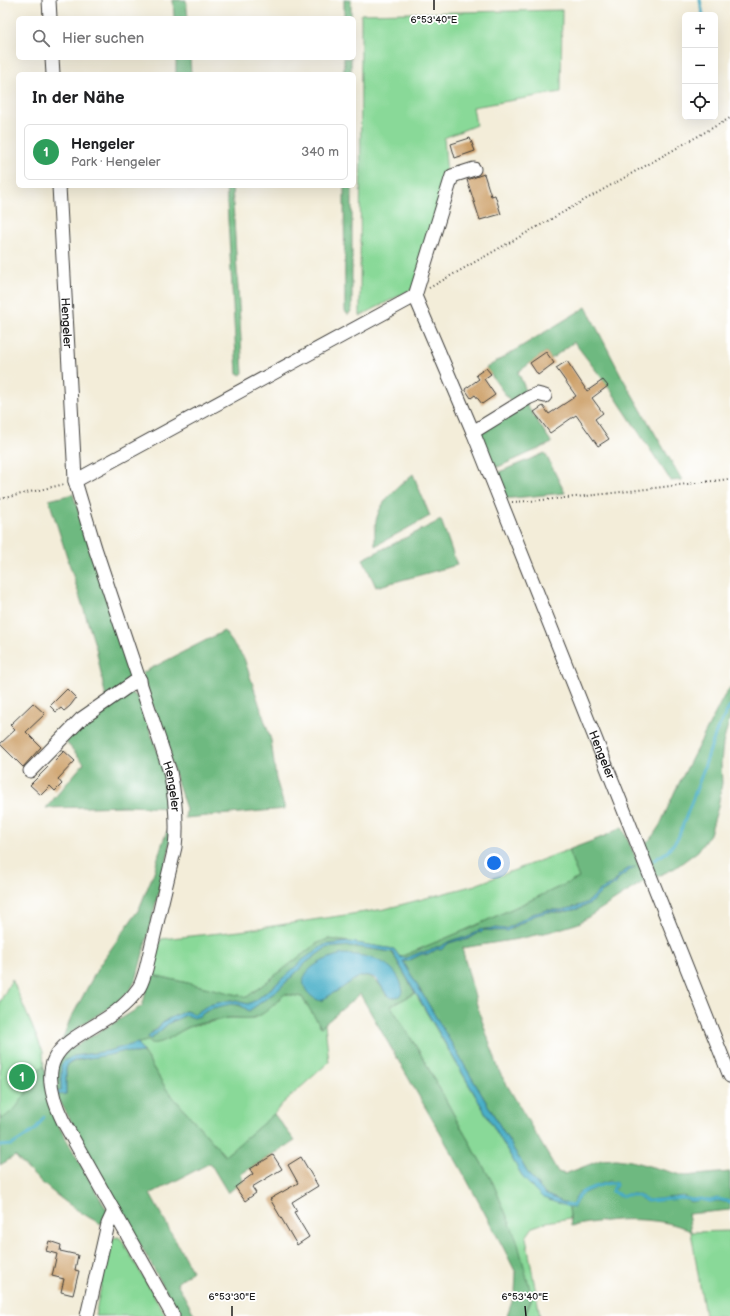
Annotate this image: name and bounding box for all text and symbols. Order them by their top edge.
map controls [682,12,718,120]
button: + [682,12,718,48]
text: 6°53'40"E [411,14,458,26]
search box [16,16,356,60]
icon: search [30,27,52,49]
text: Hier suchen [62,29,144,48]
button: − [682,48,718,84]
button: locate [682,84,718,120]
text: In der Nähe [32,88,125,108]
text: Hengeler [71,135,135,154]
text: 1 [43,144,49,160]
text: 340 m [301,144,339,160]
text: Park · Hengeler [71,154,161,170]
street label: Hengeler [58,297,75,349]
street label: Hengeler [585,728,618,782]
street label: Hengeler [159,759,183,813]
your location [484,853,504,873]
pin: 1 [9,1062,35,1092]
text: 6°53'30"E [209,1291,256,1303]
text: 6°53'40"E [502,1291,549,1303]

